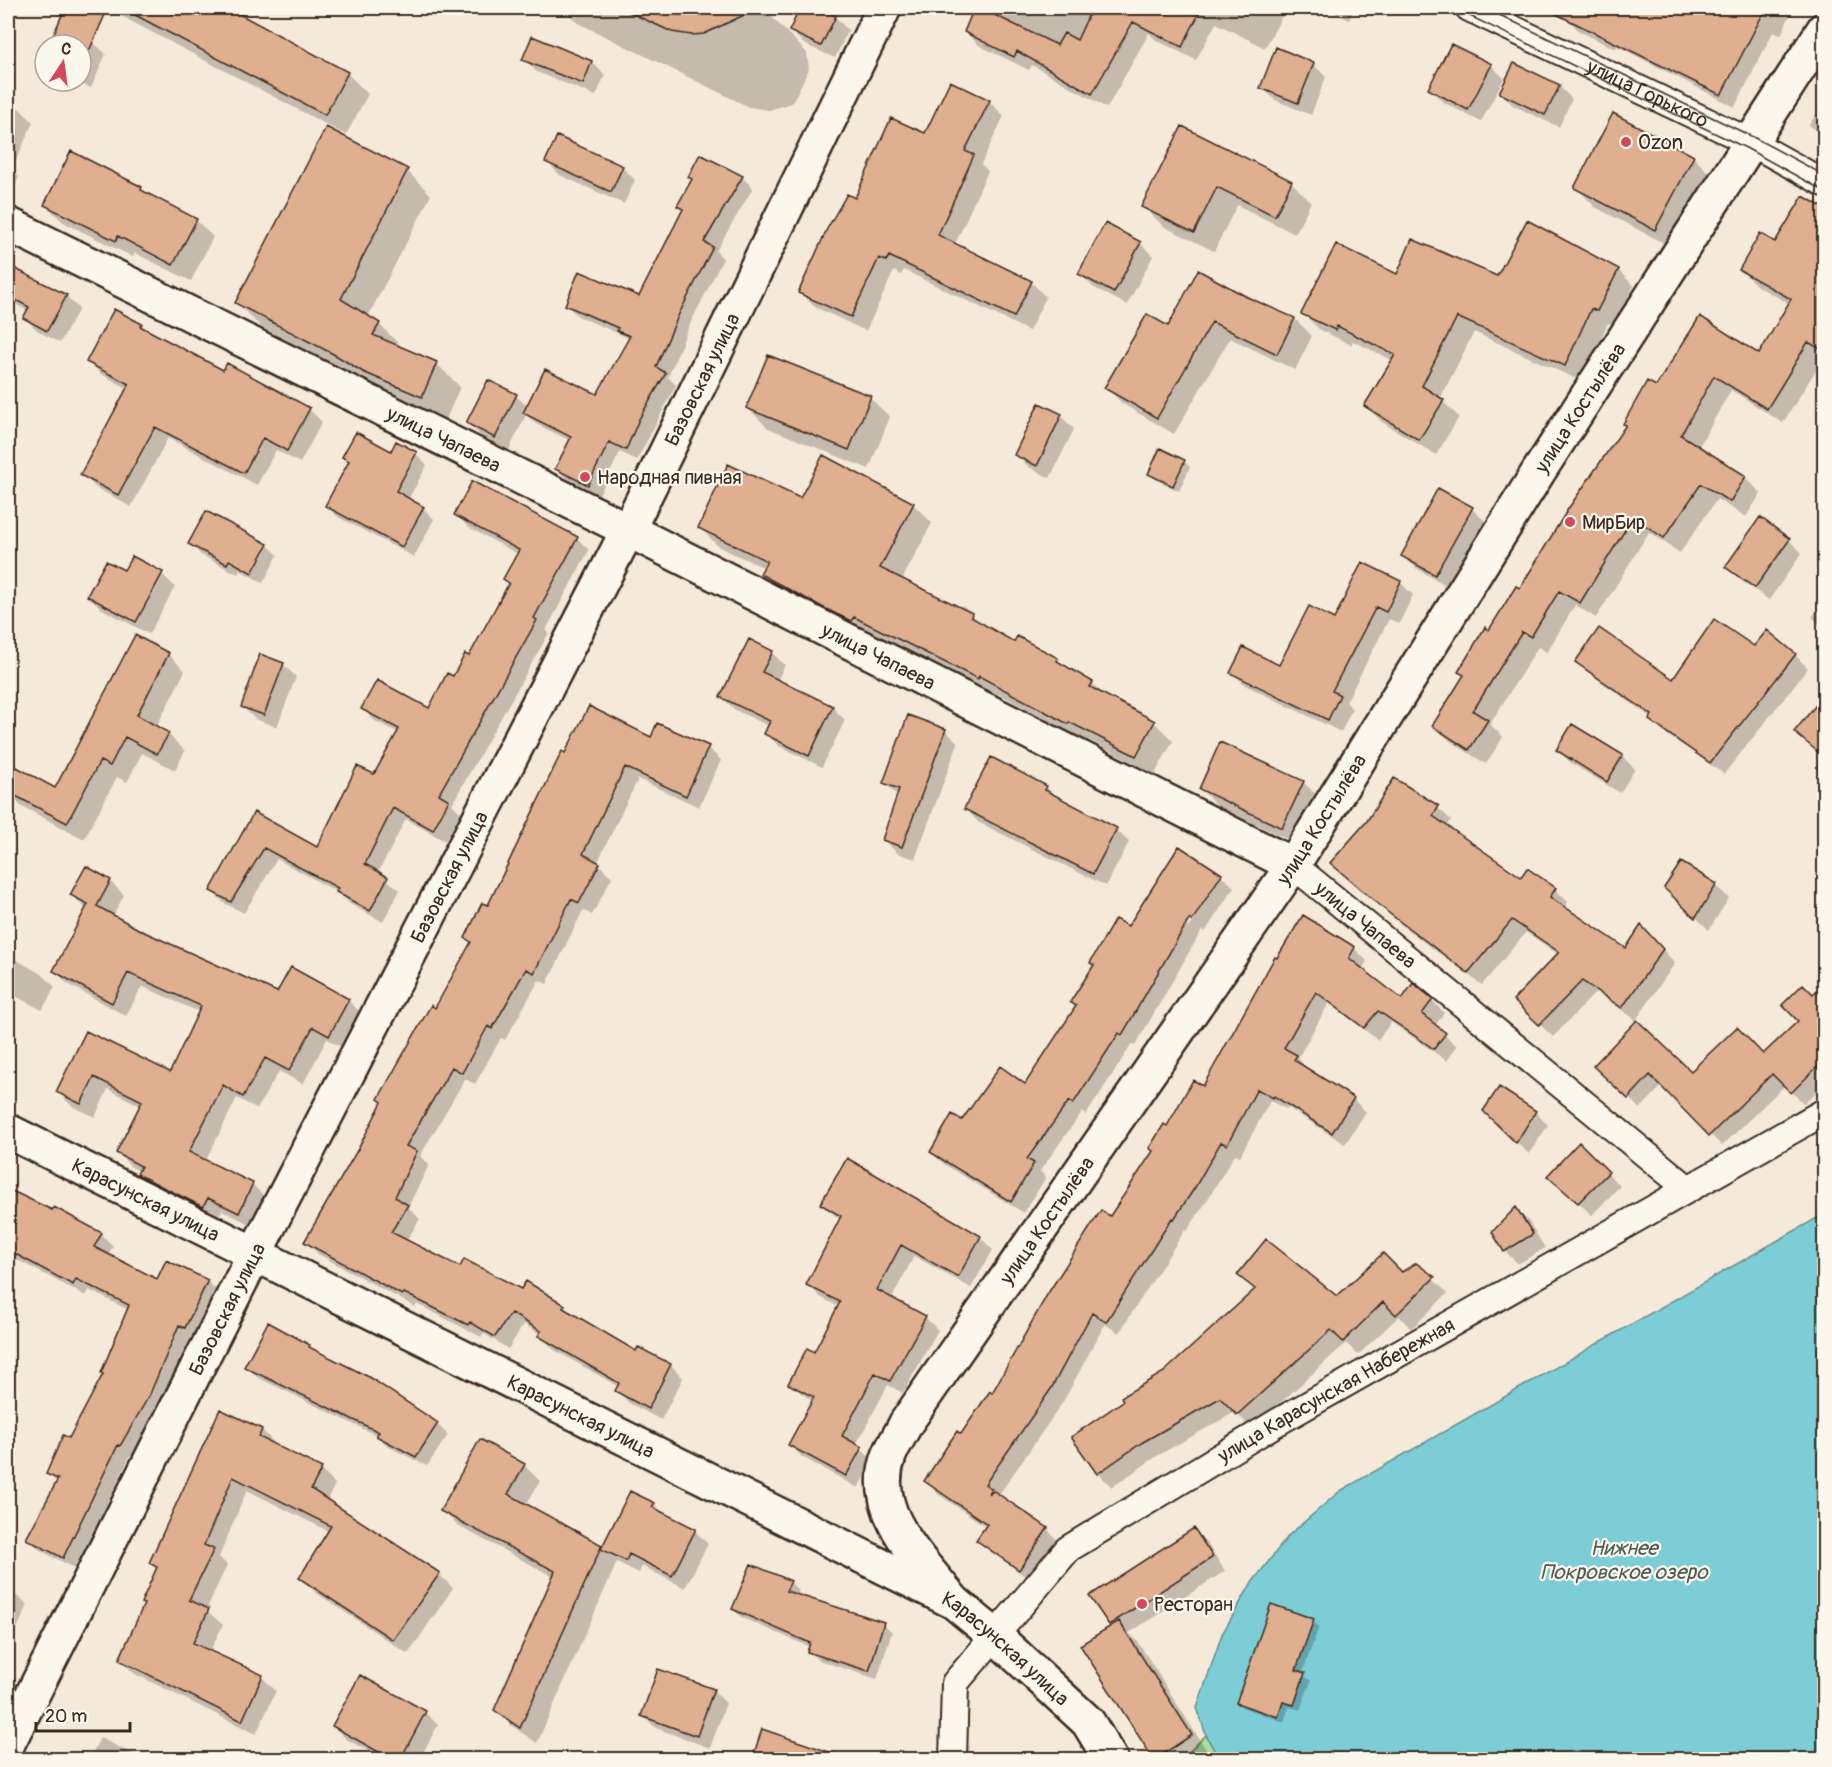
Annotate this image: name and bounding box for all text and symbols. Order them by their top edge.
north arrow [33,33,93,93]
text: С [59,39,73,60]
street label: улица Горького [1582,53,1713,133]
place label: Ozon [1638,130,1683,155]
marker: Ozon [1619,135,1633,149]
street label: Базовская улица [659,309,745,450]
street label: улица Костылёва [1528,338,1631,478]
street label: улица Чапаева [382,400,505,478]
place label: Народная пивная [597,465,742,490]
marker: Народная пивная [578,470,592,484]
place label: МирБир [1582,510,1645,535]
marker: МирБир [1563,515,1577,529]
street label: улица Чапаева [817,617,940,695]
street label: улица Костылёва [1270,749,1372,890]
street label: Базовская улица [405,807,493,947]
street label: улица Чапаева [1309,875,1422,974]
street label: Карасунская улица [68,1152,224,1247]
street label: улица Костылёва [993,1152,1100,1290]
street label: Базовская улица [183,1239,271,1379]
street label: улица Карасунская Набережная [1212,1312,1459,1469]
street label: Карасунская улица [503,1369,659,1463]
water label: Нижнее Покровское озеро [1541,1535,1709,1586]
street label: Карасунская улица [938,1586,1075,1711]
place label: Ресторан [1154,1592,1233,1617]
marker: Ресторан [1135,1597,1149,1611]
scale bar [36,1695,130,1733]
text: 20 m [45,1705,87,1728]

